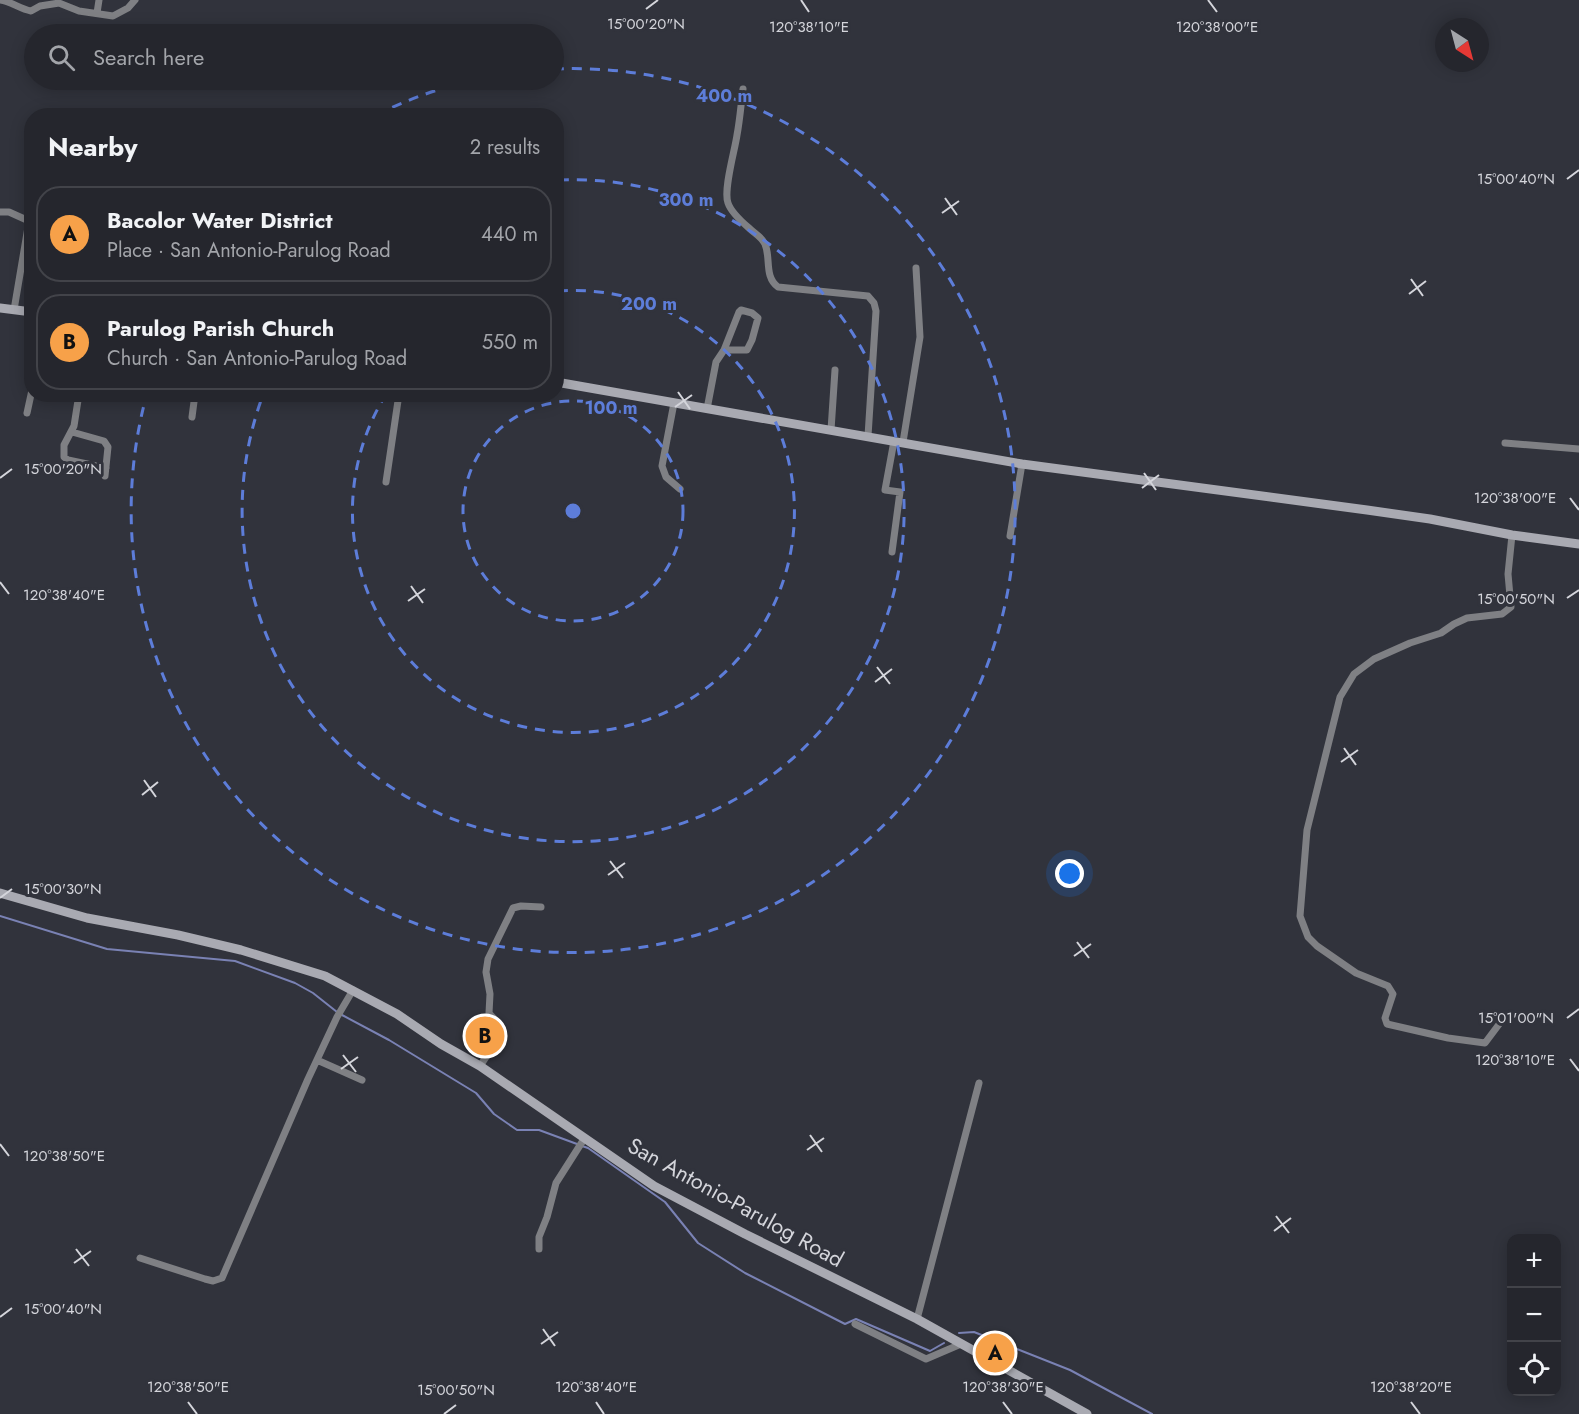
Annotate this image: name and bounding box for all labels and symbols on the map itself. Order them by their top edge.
text: 15°00'20"N [607,13,685,35]
text: 120°38'10"E [769,16,849,38]
text: 120°38'00"E [1176,16,1258,38]
north arrow [1435,18,1489,72]
text: 400 m [696,83,752,109]
text: 15°00'40"N [1477,168,1555,190]
text: 300 m [658,187,714,213]
text: 200 m [621,291,677,317]
text: 100 m [584,395,638,421]
text: 15°00'20"N [24,458,102,480]
text: 120°38'00"E [1474,487,1556,509]
centre of rings [563,501,583,521]
text: 120°38'40"E [23,584,105,606]
text: 15°00'50"N [1477,588,1555,610]
your location [1055,859,1084,888]
text: 15°00'30"N [24,878,102,900]
text: 15°01'00"N [1478,1007,1554,1029]
pin: B [466,1014,504,1058]
text: 120°38'10"E [1475,1049,1555,1071]
street label: San Antonio-Parulog Road [622,1129,850,1275]
text: 120°38'50"E [23,1145,105,1167]
text: 15°00'40"N [24,1298,102,1320]
pin: A [976,1330,1014,1376]
text: 120°38'50"E [147,1376,229,1398]
text: 120°38'40"E [555,1376,637,1398]
text: 120°38'30"E [962,1376,1044,1398]
text: 120°38'20"E [1370,1376,1452,1398]
text: 15°00'50"N [417,1379,495,1401]

